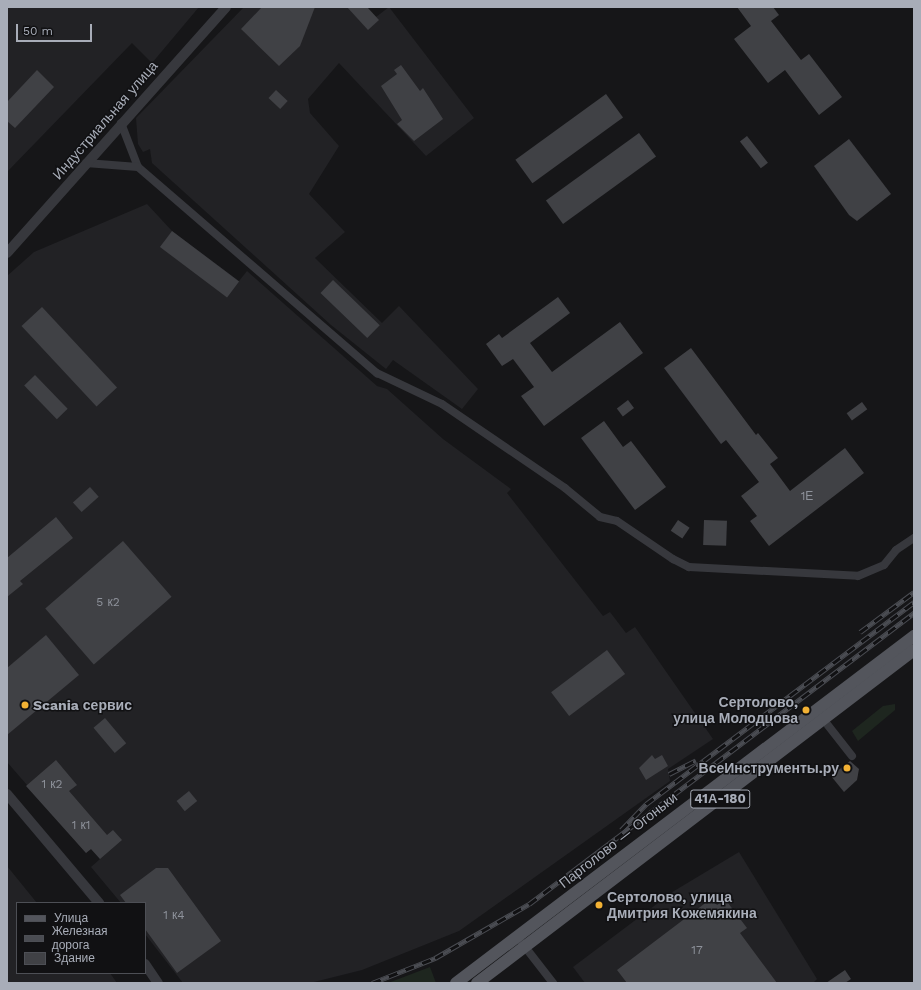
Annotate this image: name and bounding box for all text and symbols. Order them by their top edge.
scale bar [18,16,94,42]
text: 50 m [23,24,53,38]
street label: Индустриальная улица [49,57,161,183]
house number: 1Е [801,490,813,504]
house number: 5 к2 [96,596,120,610]
place label: Сертолово, улица Молодцова [673,694,798,726]
place label: Scania сервис [33,697,132,713]
marker: Scania сервис [20,700,30,710]
marker: Сертолово, улица Молодцова [801,705,811,715]
place label: ВсеИнструменты.ру [699,760,839,776]
marker: ВсеИнструменты.ру [842,763,852,773]
house number: 1 к2 [41,778,63,792]
road number: 41А-180 [690,788,750,810]
street label: Парголово — Огоньки [556,789,680,891]
house number: 1 к1 [72,819,90,833]
place label: Сертолово, улица Дмитрия Кожемякина [607,889,757,922]
marker: Сертолово, улица Дмитрия Кожемякина [594,900,604,910]
legend [16,902,146,974]
house number: 1 к4 [163,909,185,923]
text: Улица [54,911,88,925]
text: Железная дорога [52,924,108,952]
house number: 17 [691,944,703,958]
text: Здание [54,951,95,965]

